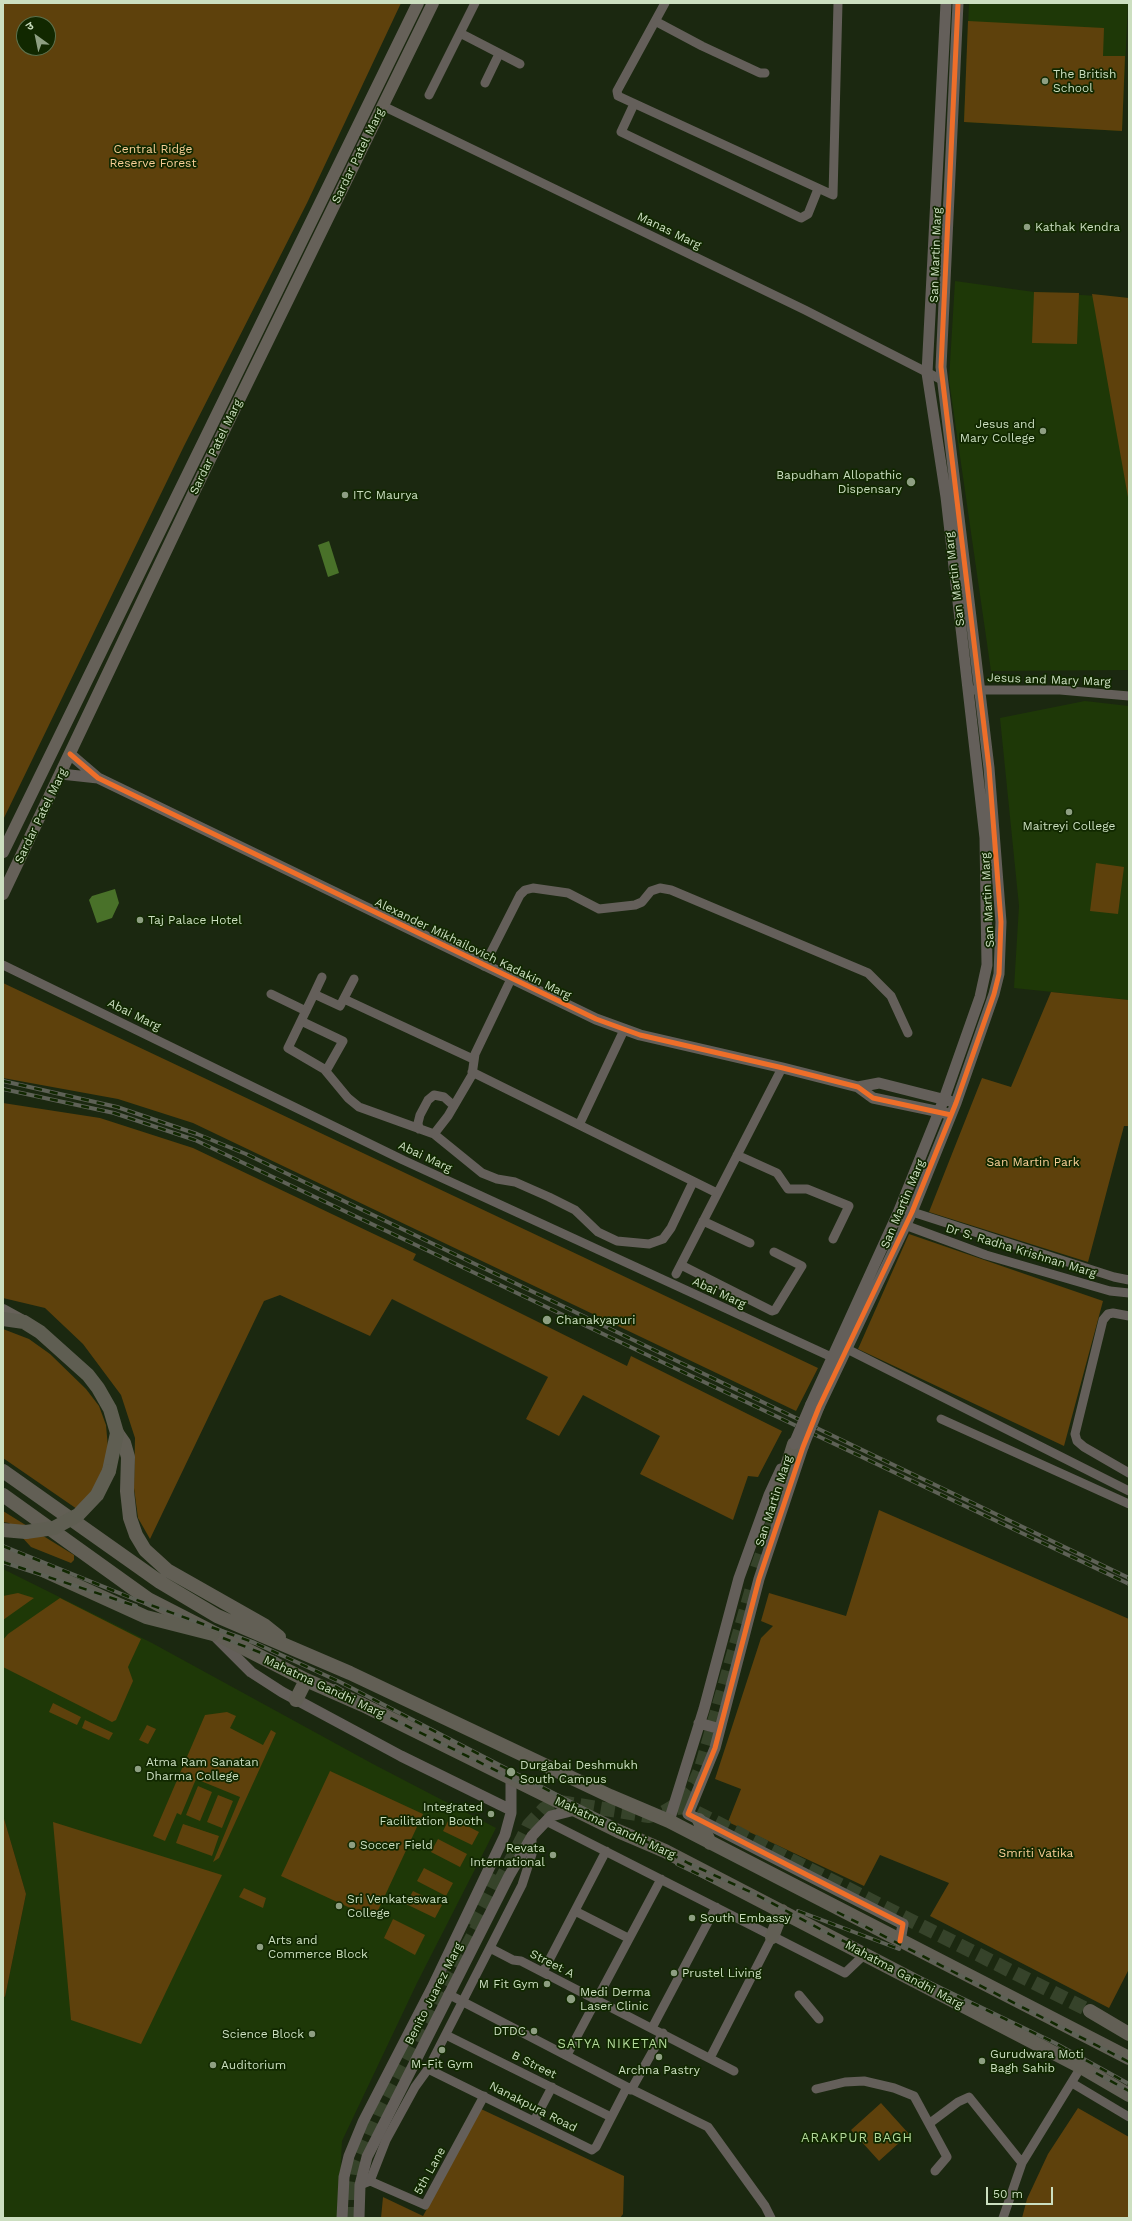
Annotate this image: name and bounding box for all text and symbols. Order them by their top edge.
north arrow [16,16,56,56]
text: उ [23,19,36,34]
place label: The British School [1053,67,1116,95]
marker: The British School [1040,76,1050,86]
street label: Sardar Patel Marg [329,106,387,206]
park label: Central Ridge Reserve Forest [110,142,196,170]
street label: San Martin Marg [927,207,945,303]
street label: Manas Marg [635,209,703,253]
place label: Kathak Kendra [1035,220,1120,234]
marker: Kathak Kendra [1022,222,1032,232]
street label: Sardar Patel Marg [187,397,245,497]
place label: Jesus and Mary College [960,417,1035,445]
marker: Jesus and Mary College [1038,426,1048,436]
place label: Bapudham Allopathic Dispensary [776,468,902,496]
marker: Bapudham Allopathic Dispensary [905,476,917,488]
place label: ITC Maurya [353,488,418,502]
marker: ITC Maurya [340,490,350,500]
street label: San Martin Marg [942,531,968,627]
street label: Jesus and Mary Marg [987,671,1111,689]
street label: Sardar Patel Marg [12,766,70,866]
marker: Maitreyi College [1064,807,1074,817]
place label: Maitreyi College [1022,819,1116,833]
street label: San Martin Marg [978,852,998,948]
street label: Alexander Mikhailovich Kadakin Marg [372,895,574,1003]
place label: Taj Palace Hotel [148,913,242,927]
marker: Taj Palace Hotel [135,915,145,925]
street label: Abai Marg [105,996,163,1034]
street label: Abai Marg [396,1138,454,1176]
park label: San Martin Park [987,1155,1079,1169]
street label: San Martin Marg [878,1157,928,1251]
street label: Dr S. Radha Krishnan Marg [944,1221,1098,1281]
street label: Abai Marg [690,1274,748,1312]
place label: Chanakyapuri [556,1313,635,1327]
marker: Chanakyapuri [541,1314,553,1326]
street label: San Martin Marg [752,1454,796,1548]
street label: Mahatma Gandhi Marg [261,1653,387,1721]
place label: Atma Ram Sanatan Dharma College [146,1755,259,1783]
place label: Durgabai Deshmukh South Campus [520,1758,638,1786]
marker: Atma Ram Sanatan Dharma College [133,1764,143,1774]
marker: Durgabai Deshmukh South Campus [505,1766,517,1778]
street label: Mahatma Gandhi Marg [552,1794,678,1862]
place label: Integrated Facilitation Booth [380,1800,483,1828]
marker: Integrated Facilitation Booth [486,1809,496,1819]
place label: Soccer Field [360,1838,433,1852]
marker: Soccer Field [347,1840,357,1850]
place label: Revata International [470,1841,545,1869]
park label: Smriti Vatika [999,1846,1073,1860]
marker: Revata International [548,1850,558,1860]
place label: Sri Venkateswara College [347,1892,448,1920]
marker: Sri Venkateswara College [334,1901,344,1911]
place label: South Embassy [700,1911,791,1925]
marker: South Embassy [687,1913,697,1923]
place label: Arts and Commerce Block [268,1933,368,1961]
street label: Mahatma Gandhi Marg [843,1938,965,2012]
street label: Benito Juarez Marg [402,1941,466,2047]
marker: Arts and Commerce Block [255,1942,265,1952]
street label: Street A [527,1947,577,1981]
place label: Prustel Living [682,1966,761,1980]
marker: Prustel Living [669,1968,679,1978]
place label: M Fit Gym [479,1977,539,1991]
marker: M Fit Gym [542,1979,552,1989]
place label: Medi Derma Laser Clinic [580,1985,651,2013]
marker: Medi Derma Laser Clinic [565,1993,577,2005]
place label: DTDC [493,2024,526,2038]
marker: DTDC [529,2026,539,2036]
place label: Science Block [222,2027,304,2041]
marker: Science Block [307,2029,317,2039]
district label: SATYA NIKETAN [557,2036,669,2052]
marker: M-Fit Gym [437,2045,447,2055]
place label: Gurudwara Moti Bagh Sahib [990,2047,1084,2075]
street label: B Street [509,2048,559,2082]
marker: Archna Pastry [654,2052,664,2062]
marker: Gurudwara Moti Bagh Sahib [977,2056,987,2066]
place label: M-Fit Gym [411,2057,473,2071]
place label: Auditorium [221,2058,286,2072]
marker: Auditorium [208,2060,218,2070]
place label: Archna Pastry [618,2063,700,2077]
street label: Nanakpura Road [487,2079,579,2135]
district label: ARAKPUR BAGH [801,2130,913,2146]
street label: 5th Lane [411,2145,449,2197]
scale bar [988,2179,1055,2205]
text: 50 m [993,2187,1023,2201]

